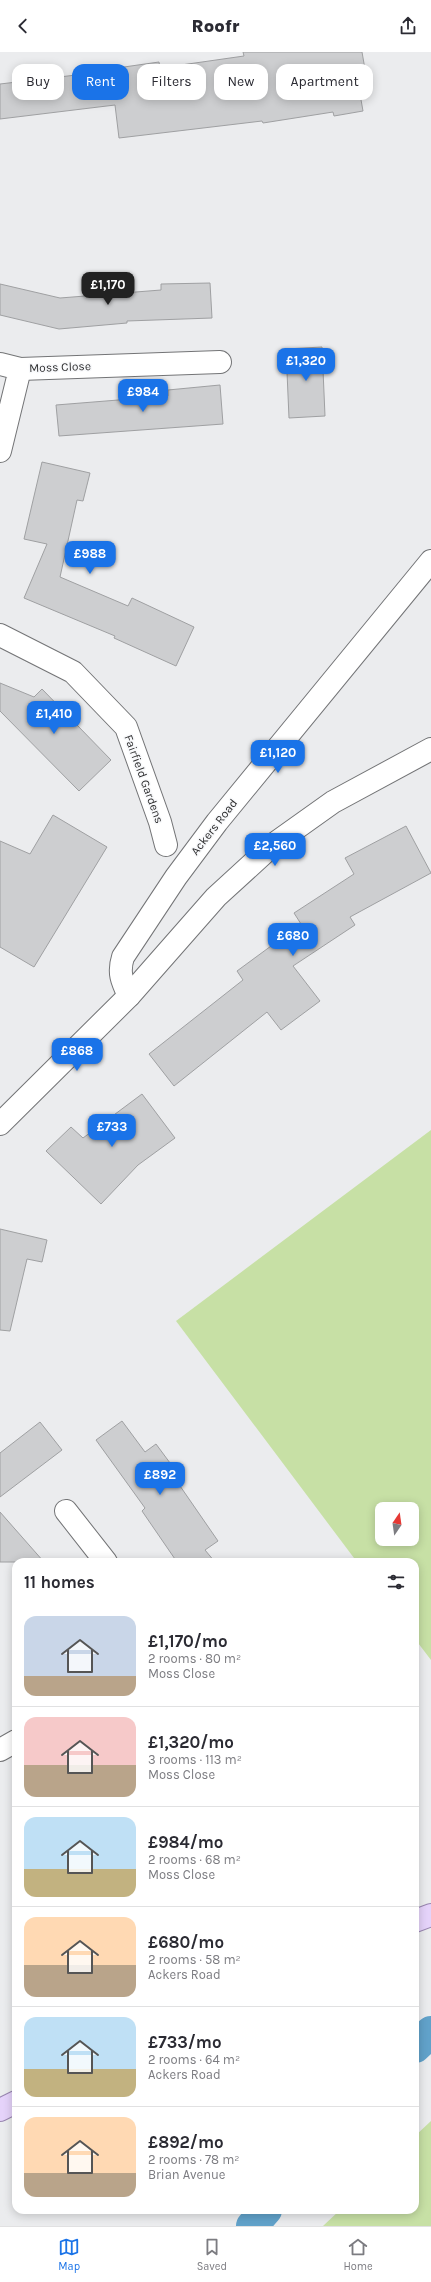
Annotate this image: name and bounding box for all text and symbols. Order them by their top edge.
icon: back [12,15,34,37]
text: Roofr [191,15,240,37]
icon: share [397,15,419,37]
chip: Buy [12,64,64,100]
chip: Rent [72,64,129,100]
chip: Filters [137,64,206,100]
chip: New [214,64,268,100]
chip: Apartment [276,64,373,100]
pin: £1,170 [75,272,141,306]
text: £1,170 [90,277,126,292]
pin: £1,320 [273,348,339,382]
text: £1,320 [286,353,326,368]
street label: Moss Close [29,359,91,375]
pin: £984 [119,379,167,413]
text: £984 [127,384,159,399]
pin: £988 [66,541,114,575]
text: £988 [74,546,106,561]
pin: £1,410 [21,701,87,735]
text: £1,410 [36,706,72,721]
street label: Fairfield Gardens [121,733,167,825]
pin: £1,120 [245,740,311,774]
text: £1,120 [260,745,296,760]
street label: Ackers Road [188,796,240,858]
pin: £2,560 [242,833,308,867]
text: £2,560 [254,838,296,853]
pin: £680 [269,923,317,957]
text: £680 [277,928,309,943]
pin: £868 [53,1038,101,1072]
text: £868 [61,1043,93,1058]
pin: £733 [88,1114,136,1148]
text: £733 [97,1119,127,1134]
pin: £892 [136,1462,184,1496]
text: £892 [144,1467,176,1482]
north arrow [375,1502,419,1546]
map controls [375,1502,419,1546]
icon: filters [385,1571,407,1593]
text: 11 homes [24,1572,95,1592]
text: £1,170/mo [148,1631,228,1651]
icon: home [56,1632,104,1680]
text: 2 rooms · 80 m² [148,1651,241,1666]
text: Moss Close [148,1666,215,1681]
text: £1,320/mo [148,1732,234,1752]
icon: home [56,1733,104,1781]
text: 3 rooms · 113 m² [148,1752,242,1767]
text: Moss Close [148,1767,215,1782]
text: £984/mo [148,1832,223,1852]
icon: home [56,1833,104,1881]
text: 2 rooms · 68 m² [148,1852,241,1867]
text: Moss Close [148,1867,215,1882]
text: £680/mo [148,1932,224,1952]
icon: home [56,1933,104,1981]
text: 2 rooms · 58 m² [148,1952,241,1967]
text: Ackers Road [148,1967,221,1982]
text: £733/mo [148,2032,222,2052]
icon: home [56,2033,104,2081]
text: 2 rooms · 64 m² [148,2052,240,2067]
text: Ackers Road [148,2067,221,2082]
text: £892/mo [148,2132,224,2152]
icon: home [56,2133,104,2181]
text: 2 rooms · 78 m² [148,2152,240,2167]
text: Brian Avenue [148,2167,226,2182]
tab: Map [58,2236,80,2273]
tab: Saved [197,2236,227,2273]
tab: Home [343,2236,373,2273]

